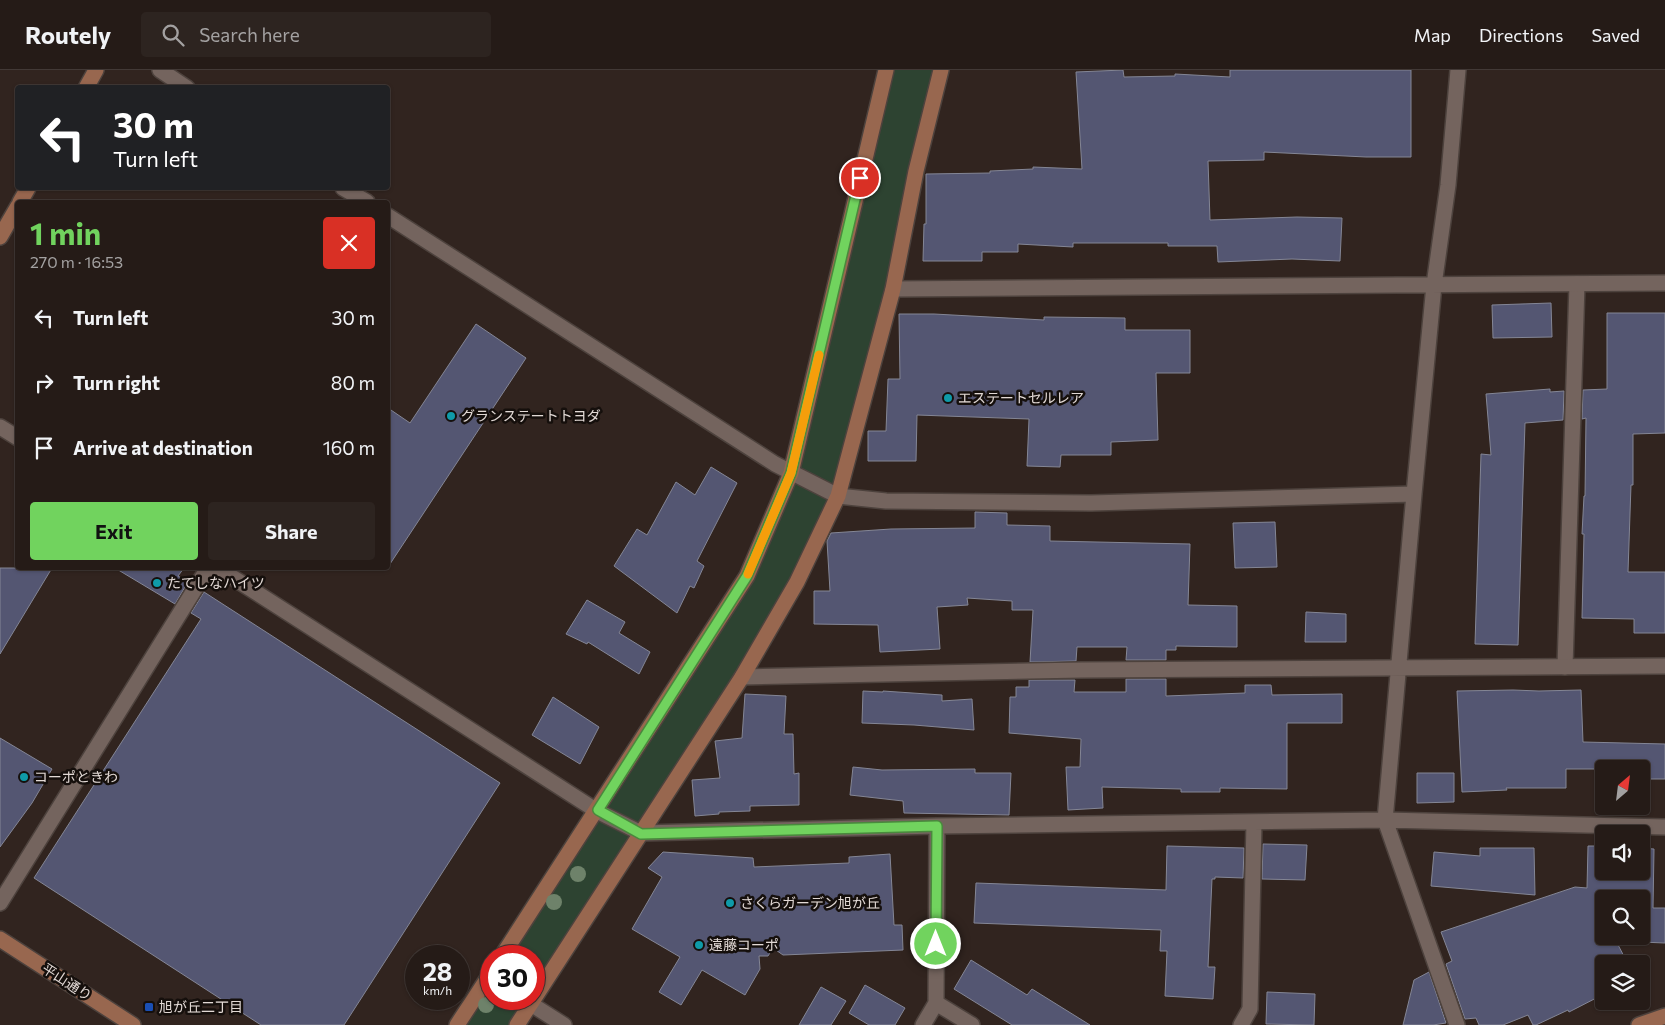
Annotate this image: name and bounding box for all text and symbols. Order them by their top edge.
search box [141,12,491,57]
text: Routely [25,20,111,49]
icon: search [159,21,187,49]
text: Search here [199,23,300,46]
text: Map [1414,24,1451,46]
text: Directions [1479,24,1563,46]
text: Saved [1591,24,1640,46]
text: 30 m [113,102,194,145]
icon: left [30,105,95,170]
text: Turn left [113,145,198,172]
pin [839,157,881,199]
icon: arrive [846,164,874,192]
text: 1 min [30,214,101,251]
button: close [323,217,375,269]
text: 270 m · 16:53 [30,252,123,271]
icon: left [30,304,58,332]
text: Turn left [73,306,148,329]
text: 30 m [332,306,375,329]
icon: right [30,369,58,397]
text: Turn right [73,371,160,394]
text: 80 m [331,371,375,394]
place label: エステートセルレア [958,389,1084,406]
marker: エステートセルレア [942,392,954,404]
place label: グランステートトヨダ [461,407,601,424]
marker: グランステートトヨダ [445,410,457,422]
icon: arrive [30,434,58,462]
text: Arrive at destination [73,436,253,459]
text: 160 m [323,436,375,459]
button: Exit [30,502,198,560]
button: Share [208,502,375,560]
place label: たてしなハイツ [167,574,265,591]
marker: たてしなハイツ [151,577,163,589]
north arrow [1595,760,1650,815]
map controls [1595,760,1650,1010]
place label: コーポときわ [34,768,118,785]
marker: コーポときわ [18,771,30,783]
button: sound [1595,825,1650,880]
button: search [1595,890,1650,945]
place label: さくらガーデン旭が丘 [740,894,880,911]
marker: さくらガーデン旭が丘 [724,897,736,909]
position arrow [909,917,961,969]
place label: 遠藤コーポ [709,936,779,953]
marker: 遠藤コーポ [693,939,705,951]
speed limit sign: 30 [480,945,545,1010]
button: layers [1595,955,1650,1010]
text: 28 [423,956,452,986]
street label: 平山通り [39,959,95,1004]
text: km/h [423,983,452,997]
place label: 旭が丘二丁目 [159,998,243,1015]
marker: 旭が丘二丁目 [143,1001,155,1013]

